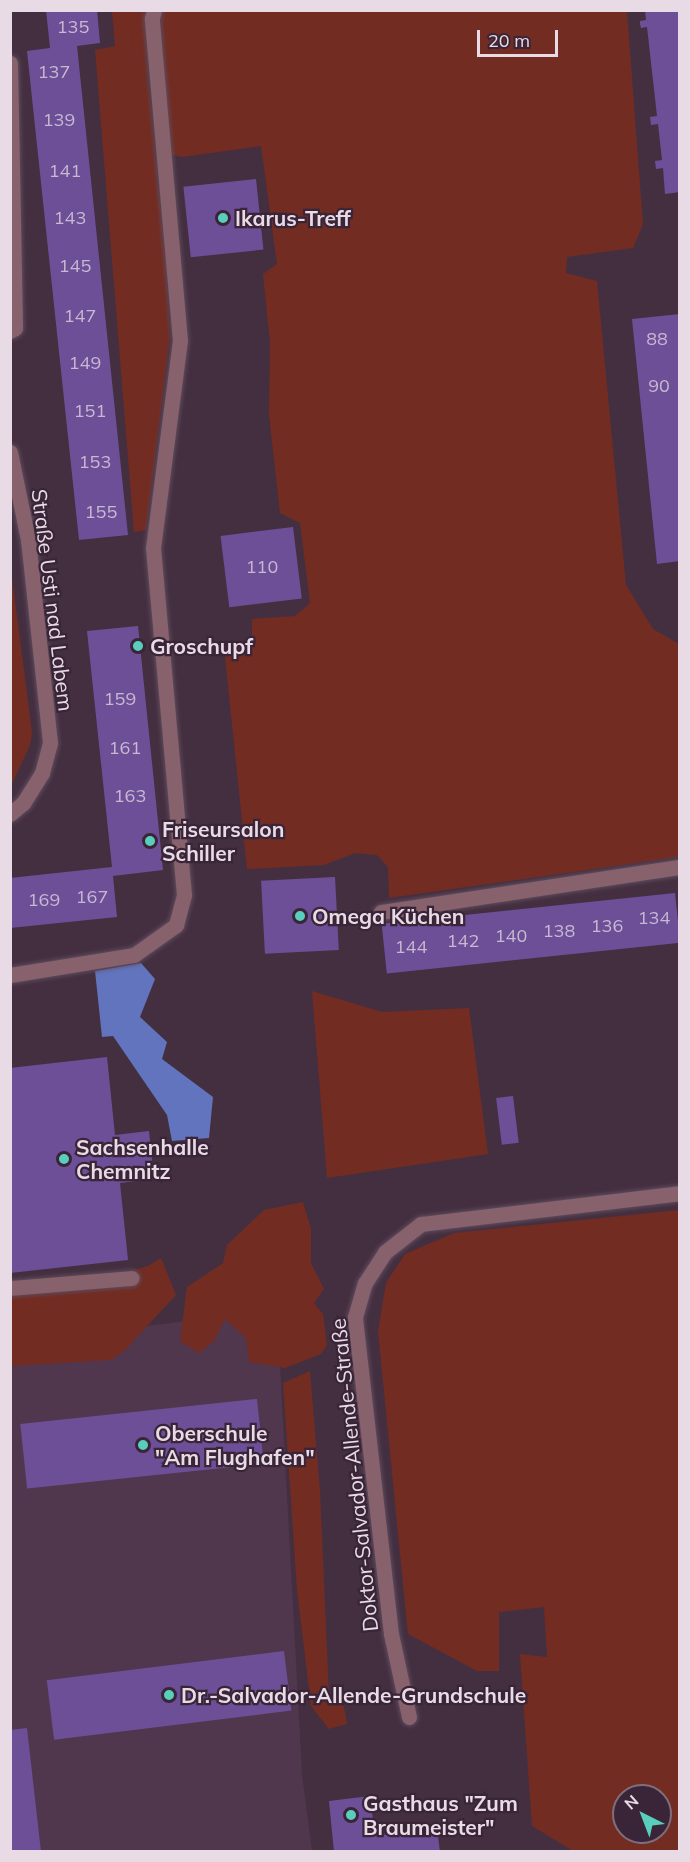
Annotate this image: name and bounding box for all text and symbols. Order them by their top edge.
house number: 135 [57,16,89,38]
scale bar [480,18,561,56]
text: 20 m [488,29,530,52]
house number: 137 [38,61,70,83]
house number: 139 [43,109,75,131]
house number: 141 [49,160,81,182]
place label: Ikarus-Treff [235,205,351,231]
house number: 143 [54,207,86,229]
marker: Ikarus-Treff [216,211,230,225]
house number: 145 [59,255,91,277]
house number: 147 [64,305,96,327]
house number: 88 [646,328,668,350]
house number: 149 [69,352,101,374]
house number: 90 [648,375,670,397]
house number: 151 [74,400,106,422]
house number: 153 [79,451,111,473]
street label: Straße Usti nad Labem [27,487,79,713]
house number: 155 [85,501,117,523]
house number: 110 [246,556,278,578]
place label: Groschupf [150,633,253,659]
marker: Groschupf [131,639,145,653]
house number: 159 [104,688,136,710]
house number: 161 [109,737,141,759]
house number: 163 [114,785,146,807]
place label: Friseursalon Schiller [162,816,284,866]
marker: Friseursalon Schiller [143,834,157,848]
house number: 167 [76,886,108,908]
house number: 169 [28,889,60,911]
place label: Omega Küchen [312,903,464,929]
house number: 134 [638,907,670,929]
marker: Omega Küchen [293,909,307,923]
house number: 136 [591,915,623,937]
house number: 138 [543,920,575,942]
house number: 140 [495,925,527,947]
house number: 142 [447,930,479,952]
house number: 144 [395,936,427,958]
place label: Sachsenhalle Chemnitz [76,1134,209,1184]
marker: Sachsenhalle Chemnitz [57,1152,71,1166]
street label: Doktor-Salvador-Allende-Straße [325,1317,383,1633]
place label: Oberschule "Am Flughafen" [155,1420,315,1470]
marker: Oberschule "Am Flughafen" [136,1438,150,1452]
place label: Dr.-Salvador-Allende-Grundschule [181,1682,526,1708]
marker: Dr.-Salvador-Allende-Grundschule [162,1688,176,1702]
north arrow [612,1784,672,1844]
place label: Gasthaus "Zum Braumeister" [363,1790,518,1840]
text: N [620,1791,642,1814]
marker: Gasthaus "Zum Braumeister" [344,1808,358,1822]

